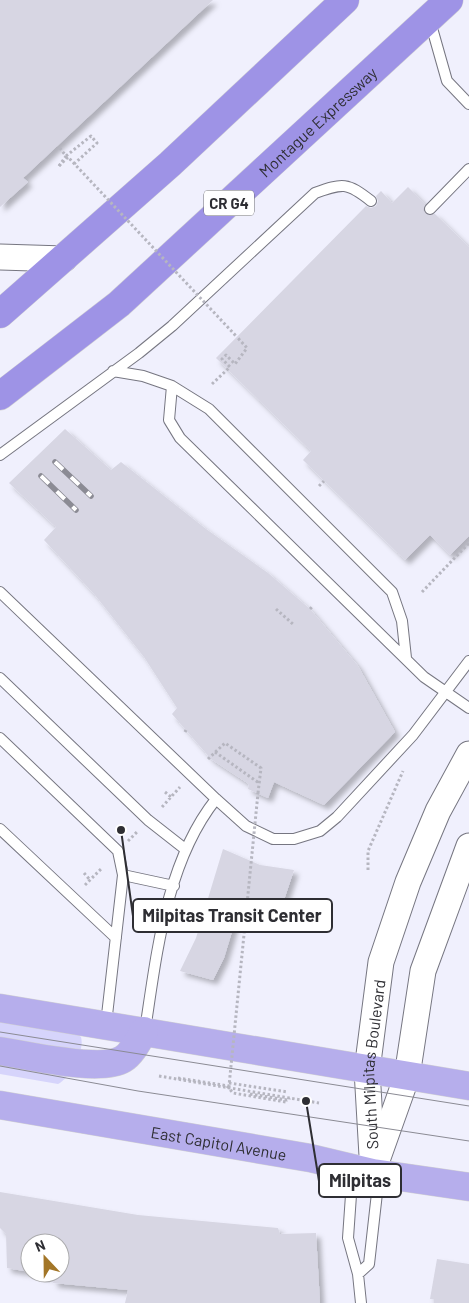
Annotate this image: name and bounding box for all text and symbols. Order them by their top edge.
street label: Montague Expressway [254,62,381,180]
road number: CR G4 [204,190,254,216]
callout: Milpitas Transit Center [133,899,332,932]
text: Milpitas Transit Center [142,904,322,926]
street label: South Milpitas Boulevard [357,978,388,1150]
street label: East Capitol Avenue [150,1121,288,1163]
callout: Milpitas [319,1164,401,1197]
text: Milpitas [329,1169,391,1191]
north arrow [20,1233,70,1283]
text: N [32,1236,47,1255]

